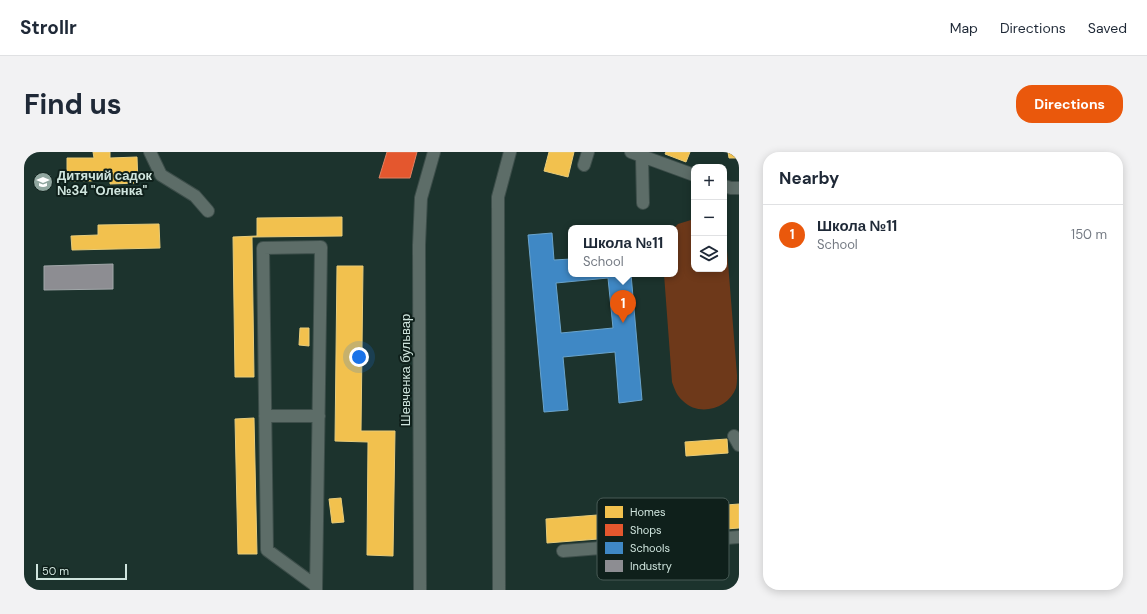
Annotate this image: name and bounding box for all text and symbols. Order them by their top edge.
text: Strollr [20,15,77,40]
text: Map [950,19,978,37]
text: Directions [1000,19,1066,37]
text: Saved [1088,19,1127,37]
button: Directions [1016,85,1123,123]
text: Find us [24,86,122,123]
map controls [691,164,727,272]
button: + [691,164,727,200]
place label: Дитячий садок №34 "Оленка" [57,167,153,199]
text: Nearby [779,167,839,189]
school or university icon: Дитячий садок №34 "Оленка" [32,171,54,193]
button: − [691,200,727,236]
text: Школа №11 [817,216,897,236]
popup [568,225,678,277]
text: 1 [790,226,794,243]
text: 150 m [1071,226,1107,243]
text: Школа №11 [583,233,663,253]
button: layers [691,236,727,272]
text: School [817,236,858,253]
text: School [583,253,624,270]
pin: 1 [610,290,636,323]
street label: Шевченка бульвар [397,314,414,426]
your location [349,347,369,367]
legend [597,498,729,580]
text: Homes [630,505,666,519]
text: Shops [630,523,662,537]
text: Schools [630,541,670,555]
text: Industry [630,559,672,573]
scale bar [36,562,127,581]
text: 50 m [42,564,69,578]

